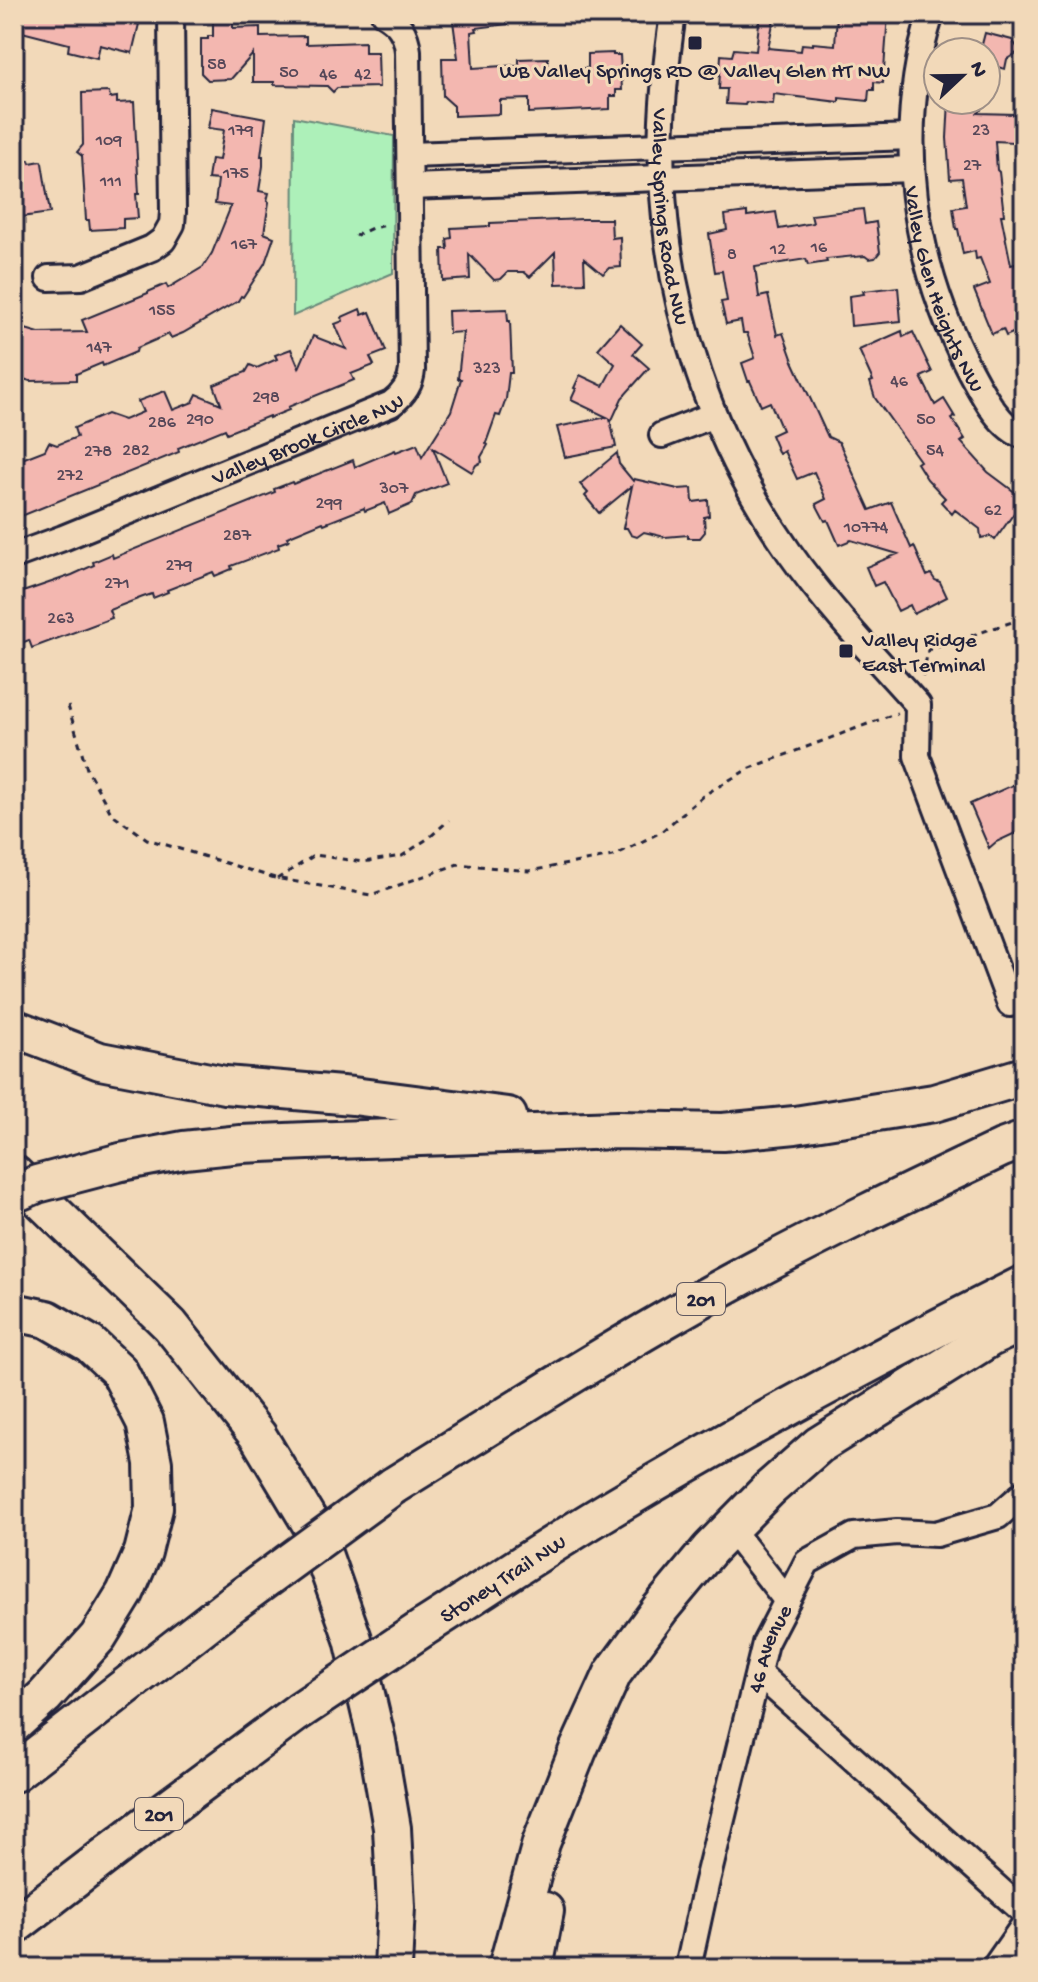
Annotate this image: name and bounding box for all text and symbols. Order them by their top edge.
marker: WB Valley Springs RD @ Valley Glen HT NW [686,34,704,52]
north arrow [922,36,1002,116]
house number: 58 [207,55,227,76]
text: N [962,58,992,82]
place label: WB Valley Springs RD @ Valley Glen HT NW [499,60,891,86]
house number: 50 [279,63,299,84]
house number: 46 [319,65,338,86]
house number: 42 [354,65,372,86]
street label: Valley Springs Road NW [644,107,693,328]
house number: 179 [227,121,254,142]
house number: 23 [972,121,990,142]
house number: 109 [95,131,122,152]
house number: 27 [963,156,982,177]
house number: 175 [222,164,249,185]
house number: 111 [99,172,122,193]
street label: Valley Glen Heights NW [897,184,988,398]
house number: 167 [230,235,258,256]
house number: 16 [810,238,828,259]
house number: 12 [769,240,786,261]
house number: 8 [727,245,737,266]
house number: 155 [148,301,175,322]
house number: 147 [85,338,112,359]
house number: 323 [472,359,501,380]
house number: 46 [890,372,909,393]
house number: 298 [252,388,280,409]
street label: Valley Brook Circle NW [208,389,411,493]
house number: 290 [186,410,214,431]
house number: 50 [916,410,936,431]
house number: 286 [148,413,177,434]
house number: 282 [122,441,150,462]
house number: 54 [926,441,944,462]
house number: 278 [84,442,112,463]
house number: 272 [56,466,84,487]
house number: 307 [379,479,409,500]
house number: 299 [316,494,342,515]
house number: 62 [984,501,1002,522]
house number: 10774 [843,518,889,539]
house number: 287 [223,526,252,547]
house number: 279 [165,556,193,577]
house number: 271 [104,574,130,595]
house number: 263 [47,609,75,630]
place label: Valley Ridge East Terminal [861,629,986,680]
marker: Valley Ridge East Terminal [837,642,855,660]
road number: 201 [677,1283,725,1315]
street label: Stoney Trail NW [436,1530,572,1631]
street label: 46 Avenue [744,1601,800,1696]
road number: 201 [135,1798,183,1830]

